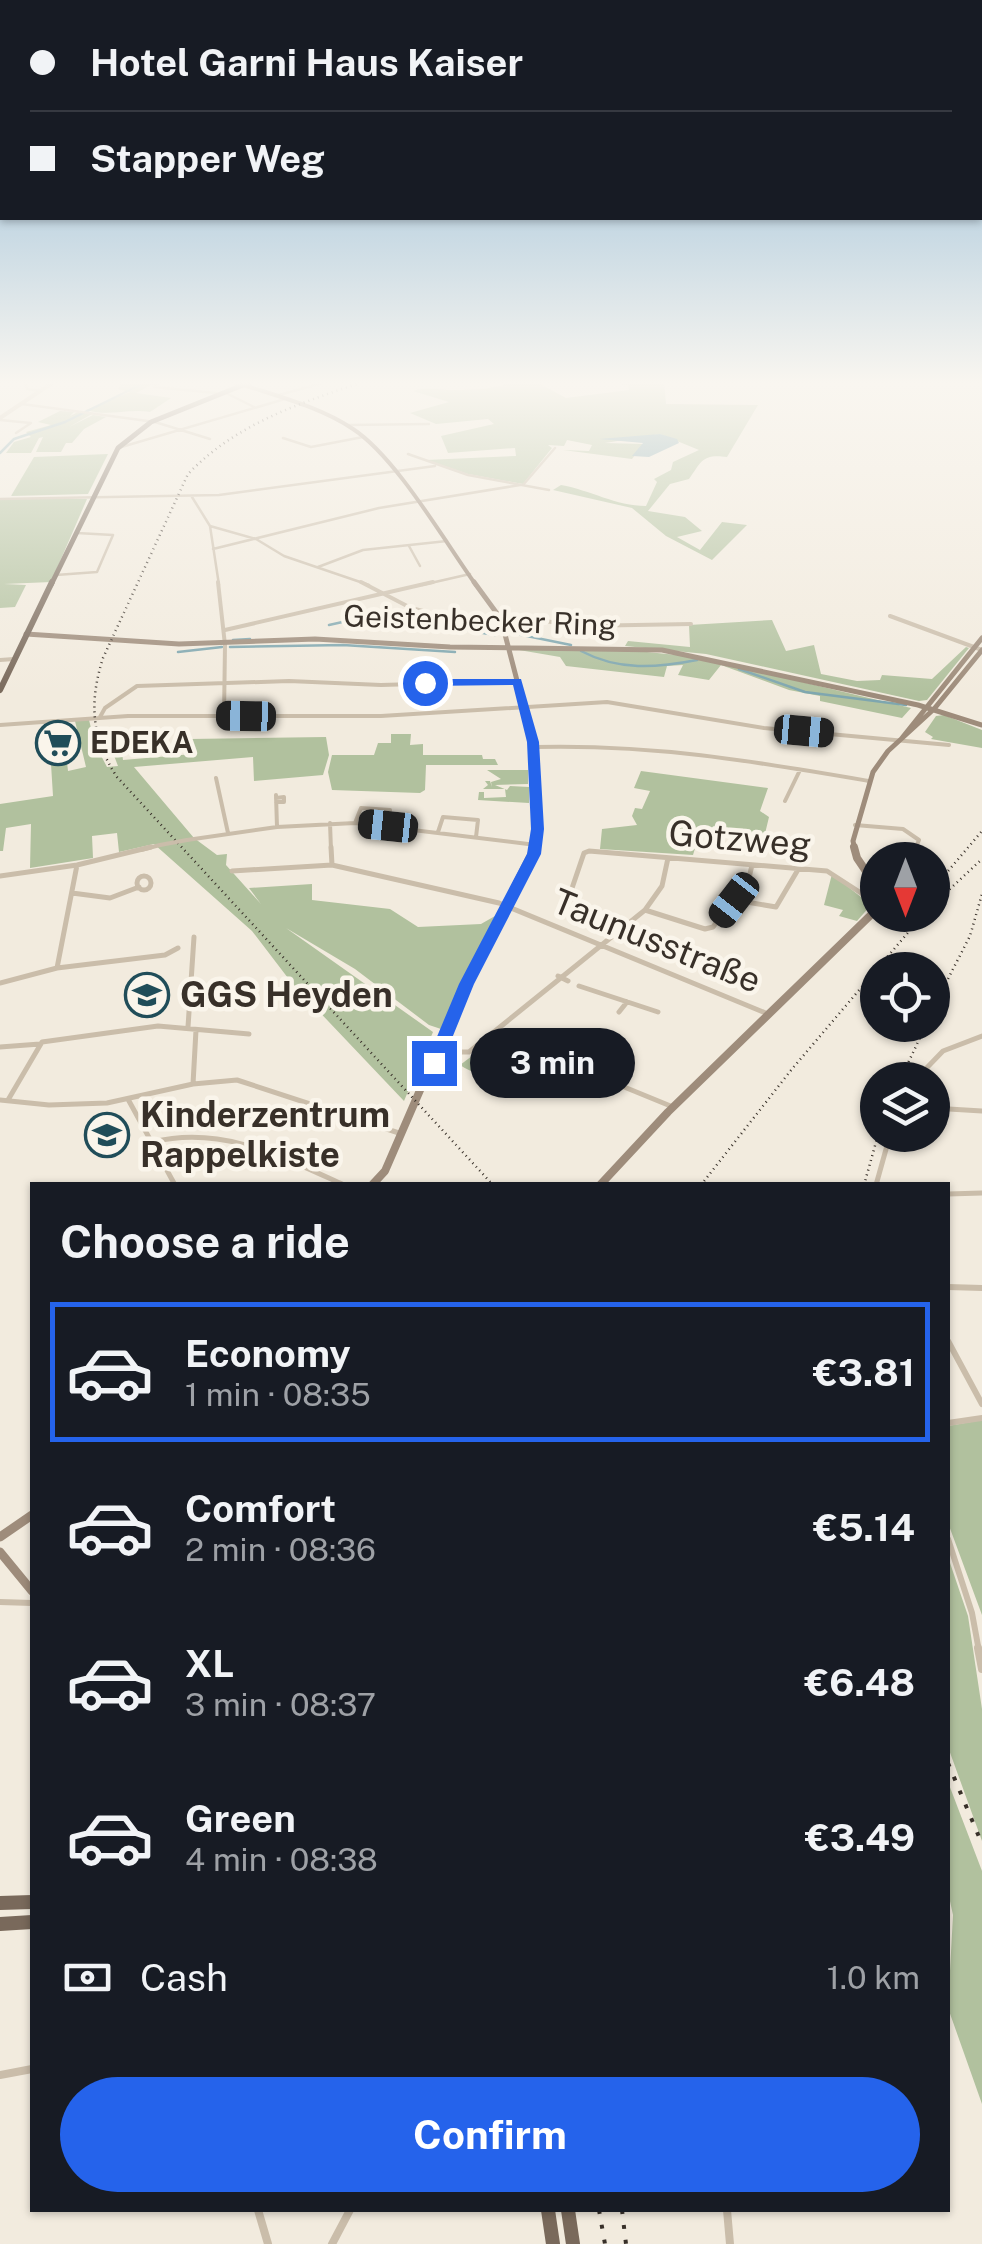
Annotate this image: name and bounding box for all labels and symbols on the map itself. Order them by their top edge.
street label: Geistenbecker Ring [343,597,617,643]
route start [403,661,448,706]
car [216,700,276,732]
car [773,713,835,749]
supermarket icon: EDEKA [35,720,81,766]
place label: EDEKA [90,724,194,760]
car [357,808,419,844]
street label: Gotzweg [667,812,813,865]
north arrow [860,842,950,932]
car [704,867,764,933]
street label: Taunusstraße [547,880,767,1001]
school or university icon: GGS Heyden [124,972,170,1018]
place label: GGS Heyden [180,974,393,1015]
callout: 3 min [469,1028,634,1098]
route end [412,1041,457,1086]
place label: Kinderzentrum Rappelkiste [140,1094,390,1175]
school or university icon: Kinderzentrum Rappelkiste [84,1112,130,1158]

